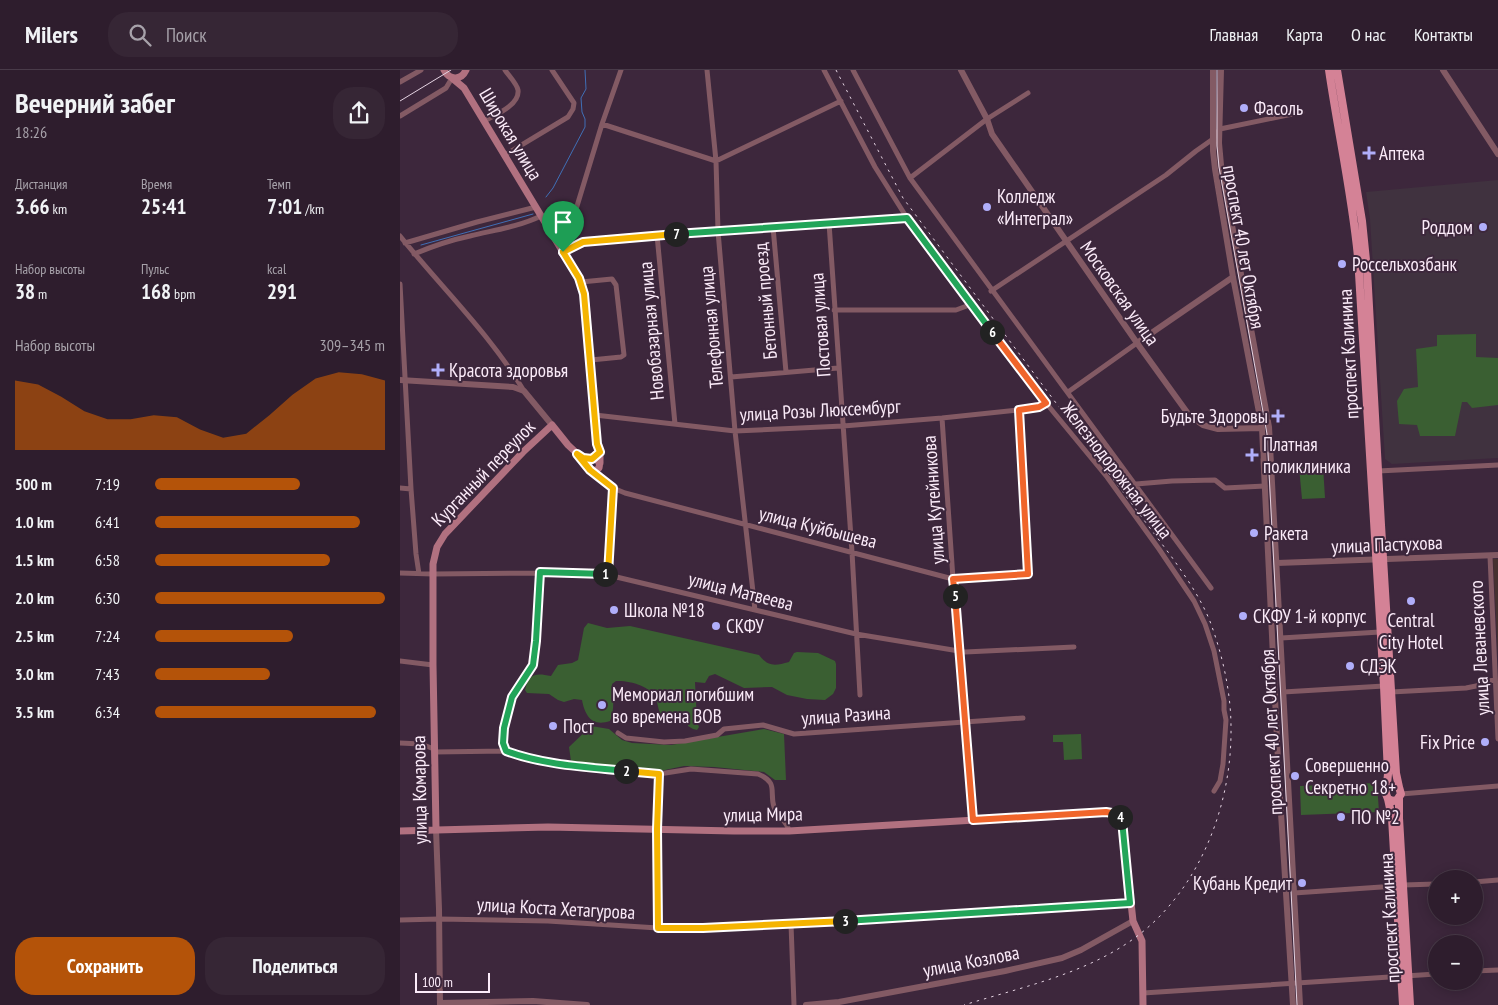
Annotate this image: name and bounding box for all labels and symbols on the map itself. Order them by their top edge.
street label: Широкая улица [474,84,548,184]
place label: Фасоль [1254,96,1303,120]
marker: Фасоль [1238,102,1250,114]
place label: Аптека [1379,141,1425,165]
marker: Аптека [1363,147,1375,159]
street label: проспект 40 лет Октября [1218,163,1270,331]
place label: Колледж «Интеграл» [997,184,1073,230]
pin [542,201,584,252]
marker: Колледж «Интеграл» [981,201,993,213]
place label: Роддом [1422,215,1473,239]
marker: Роддом [1477,221,1489,233]
pin: 7 [664,222,688,246]
street label: Московская улица [1075,236,1165,350]
street label: Бетонный проезд [748,241,782,360]
place label: Россельхозбанк [1352,252,1458,276]
marker: Россельхозбанк [1336,258,1348,270]
street label: Новобазарная улица [633,261,669,401]
street label: Телефонная улица [694,265,728,389]
street label: Постовая улица [804,272,836,378]
street label: проспект Калинина [1333,289,1363,419]
pin: 6 [980,320,1004,344]
place label: Красота здоровья [449,358,568,382]
marker: Красота здоровья [431,363,445,377]
street label: улица Розы Люксембург [739,394,901,426]
street label: Железнодорожная улица [1055,396,1178,543]
place label: Будьте Здоровы [1161,404,1268,428]
marker: Будьте Здоровы [1272,410,1284,422]
street label: Курганный переулок [426,414,540,531]
place label: Платная поликлиника [1263,432,1351,478]
street label: улица Кутейникова [917,435,949,565]
marker: Платная поликлиника [1245,448,1259,462]
street label: улица Куйбышева [757,501,879,553]
place label: Ракета [1264,521,1308,545]
marker: Ракета [1248,527,1260,539]
street label: улица Пастухова [1331,530,1443,558]
pin: 1 [592,562,618,586]
street label: улица Матвеева [686,566,796,616]
street label: улица Леваневского [1463,580,1495,716]
pin: 5 [942,584,968,608]
marker: Central City Hotel [1405,595,1417,607]
place label: Школа №18 [624,598,705,622]
marker: Школа №18 [608,604,620,616]
place label: СКФУ 1-й корпус [1253,604,1367,628]
place label: Central City Hotel [1379,608,1444,654]
marker: СКФУ 1-й корпус [1237,610,1249,622]
place label: СКФУ [726,614,764,638]
marker: СКФУ [710,620,722,632]
street label: проспект 40 лет Октября [1255,649,1287,815]
place label: СДЭК [1360,654,1397,678]
marker: СДЭК [1344,660,1356,672]
place label: Мемориал погибшим во времена ВОВ [612,682,754,728]
marker: Мемориал погибшим во времена ВОВ [596,699,608,711]
street label: улица Разина [800,700,892,730]
place label: Пост [563,714,595,738]
marker: Пост [547,720,559,732]
place label: Fix Price [1420,730,1475,754]
street label: улица Комарова [406,735,432,845]
marker: Fix Price [1479,736,1491,748]
place label: Совершенно Секретно 18+ [1305,753,1396,799]
pin: 2 [614,758,638,784]
marker: Совершенно Секретно 18+ [1289,770,1301,782]
street label: улица Мира [723,801,803,827]
pin: 4 [1108,804,1132,830]
place label: ПО №2 [1351,805,1400,829]
marker: ПО №2 [1335,811,1347,823]
street label: проспект Калинина [1374,853,1404,983]
place label: Кубань Кредит [1193,871,1293,895]
marker: Кубань Кредит [1296,877,1308,889]
street label: улица Коста Хетагурова [476,892,636,924]
pin: 3 [832,908,858,934]
street label: улица Козлова [921,940,1021,982]
scale bar [415,970,490,993]

